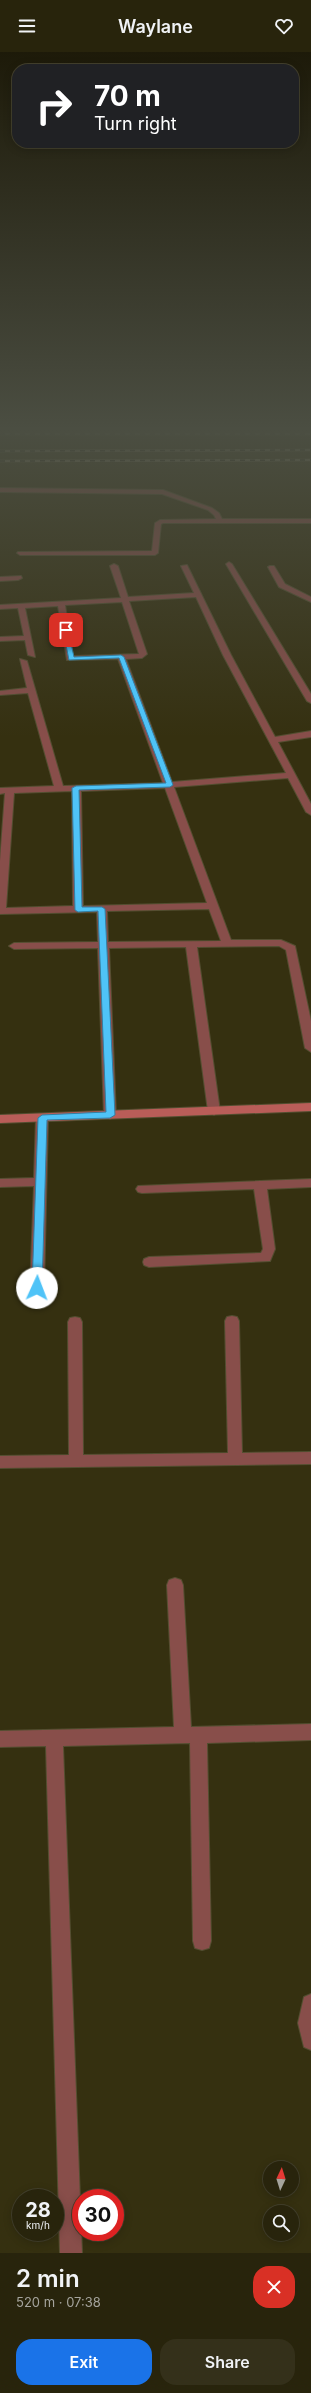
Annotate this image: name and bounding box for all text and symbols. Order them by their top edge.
icon: menu [16,15,38,37]
icon: heart [273,15,295,37]
text: Waylane [118,16,193,37]
text: 70 m [94,79,161,113]
icon: right [28,80,80,132]
text: Turn right [94,113,177,134]
pin [49,613,83,647]
icon: arrive [55,619,77,641]
position arrow [16,1267,58,1309]
north arrow [263,2161,299,2197]
map controls [263,2161,299,2241]
speed limit sign: 30 [72,2189,124,2241]
text: 28 [25,2198,51,2222]
button: search [263,2205,299,2241]
text: km/h [26,2219,50,2231]
text: 2 min [16,2264,80,2293]
button: close [253,2266,295,2308]
text: 520 m · 07:38 [16,2294,101,2310]
button: Exit [16,2339,152,2385]
button: Share [160,2339,295,2385]

